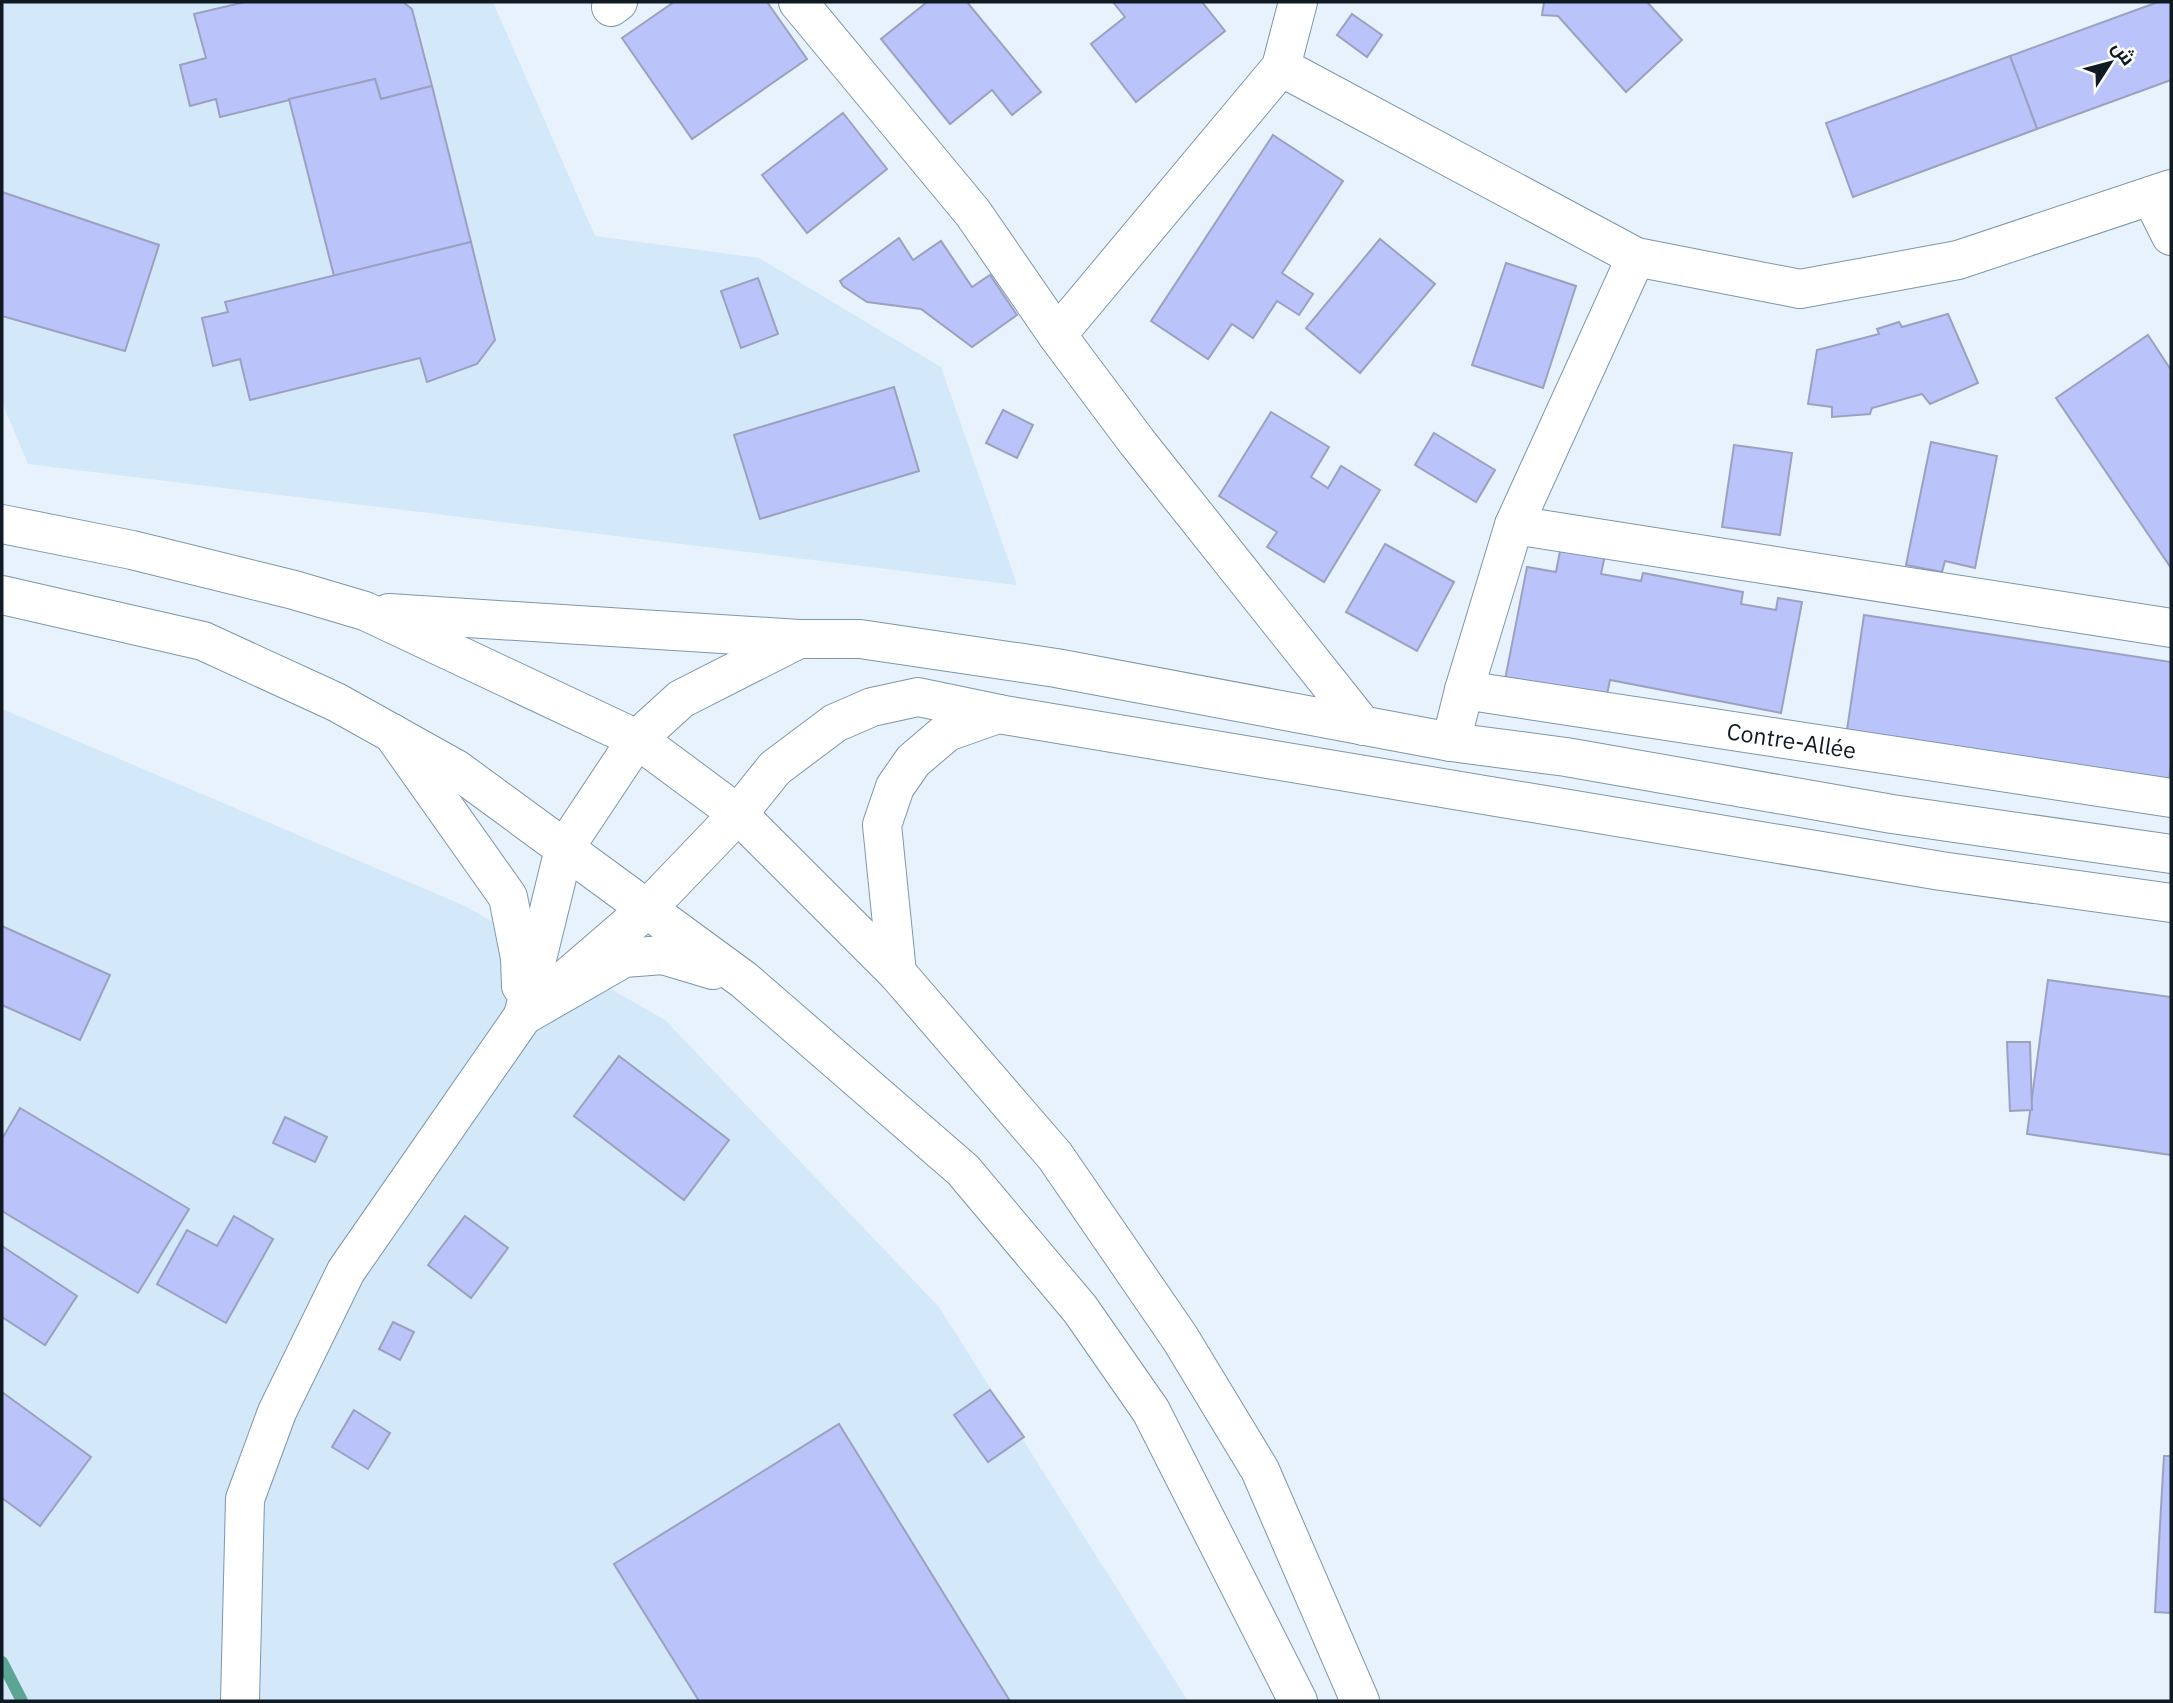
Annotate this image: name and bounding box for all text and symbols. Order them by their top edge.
north arrow [2075,28,2145,98]
text: ش [2107,36,2141,70]
street label: Contre-Allée [1725,715,1858,765]

